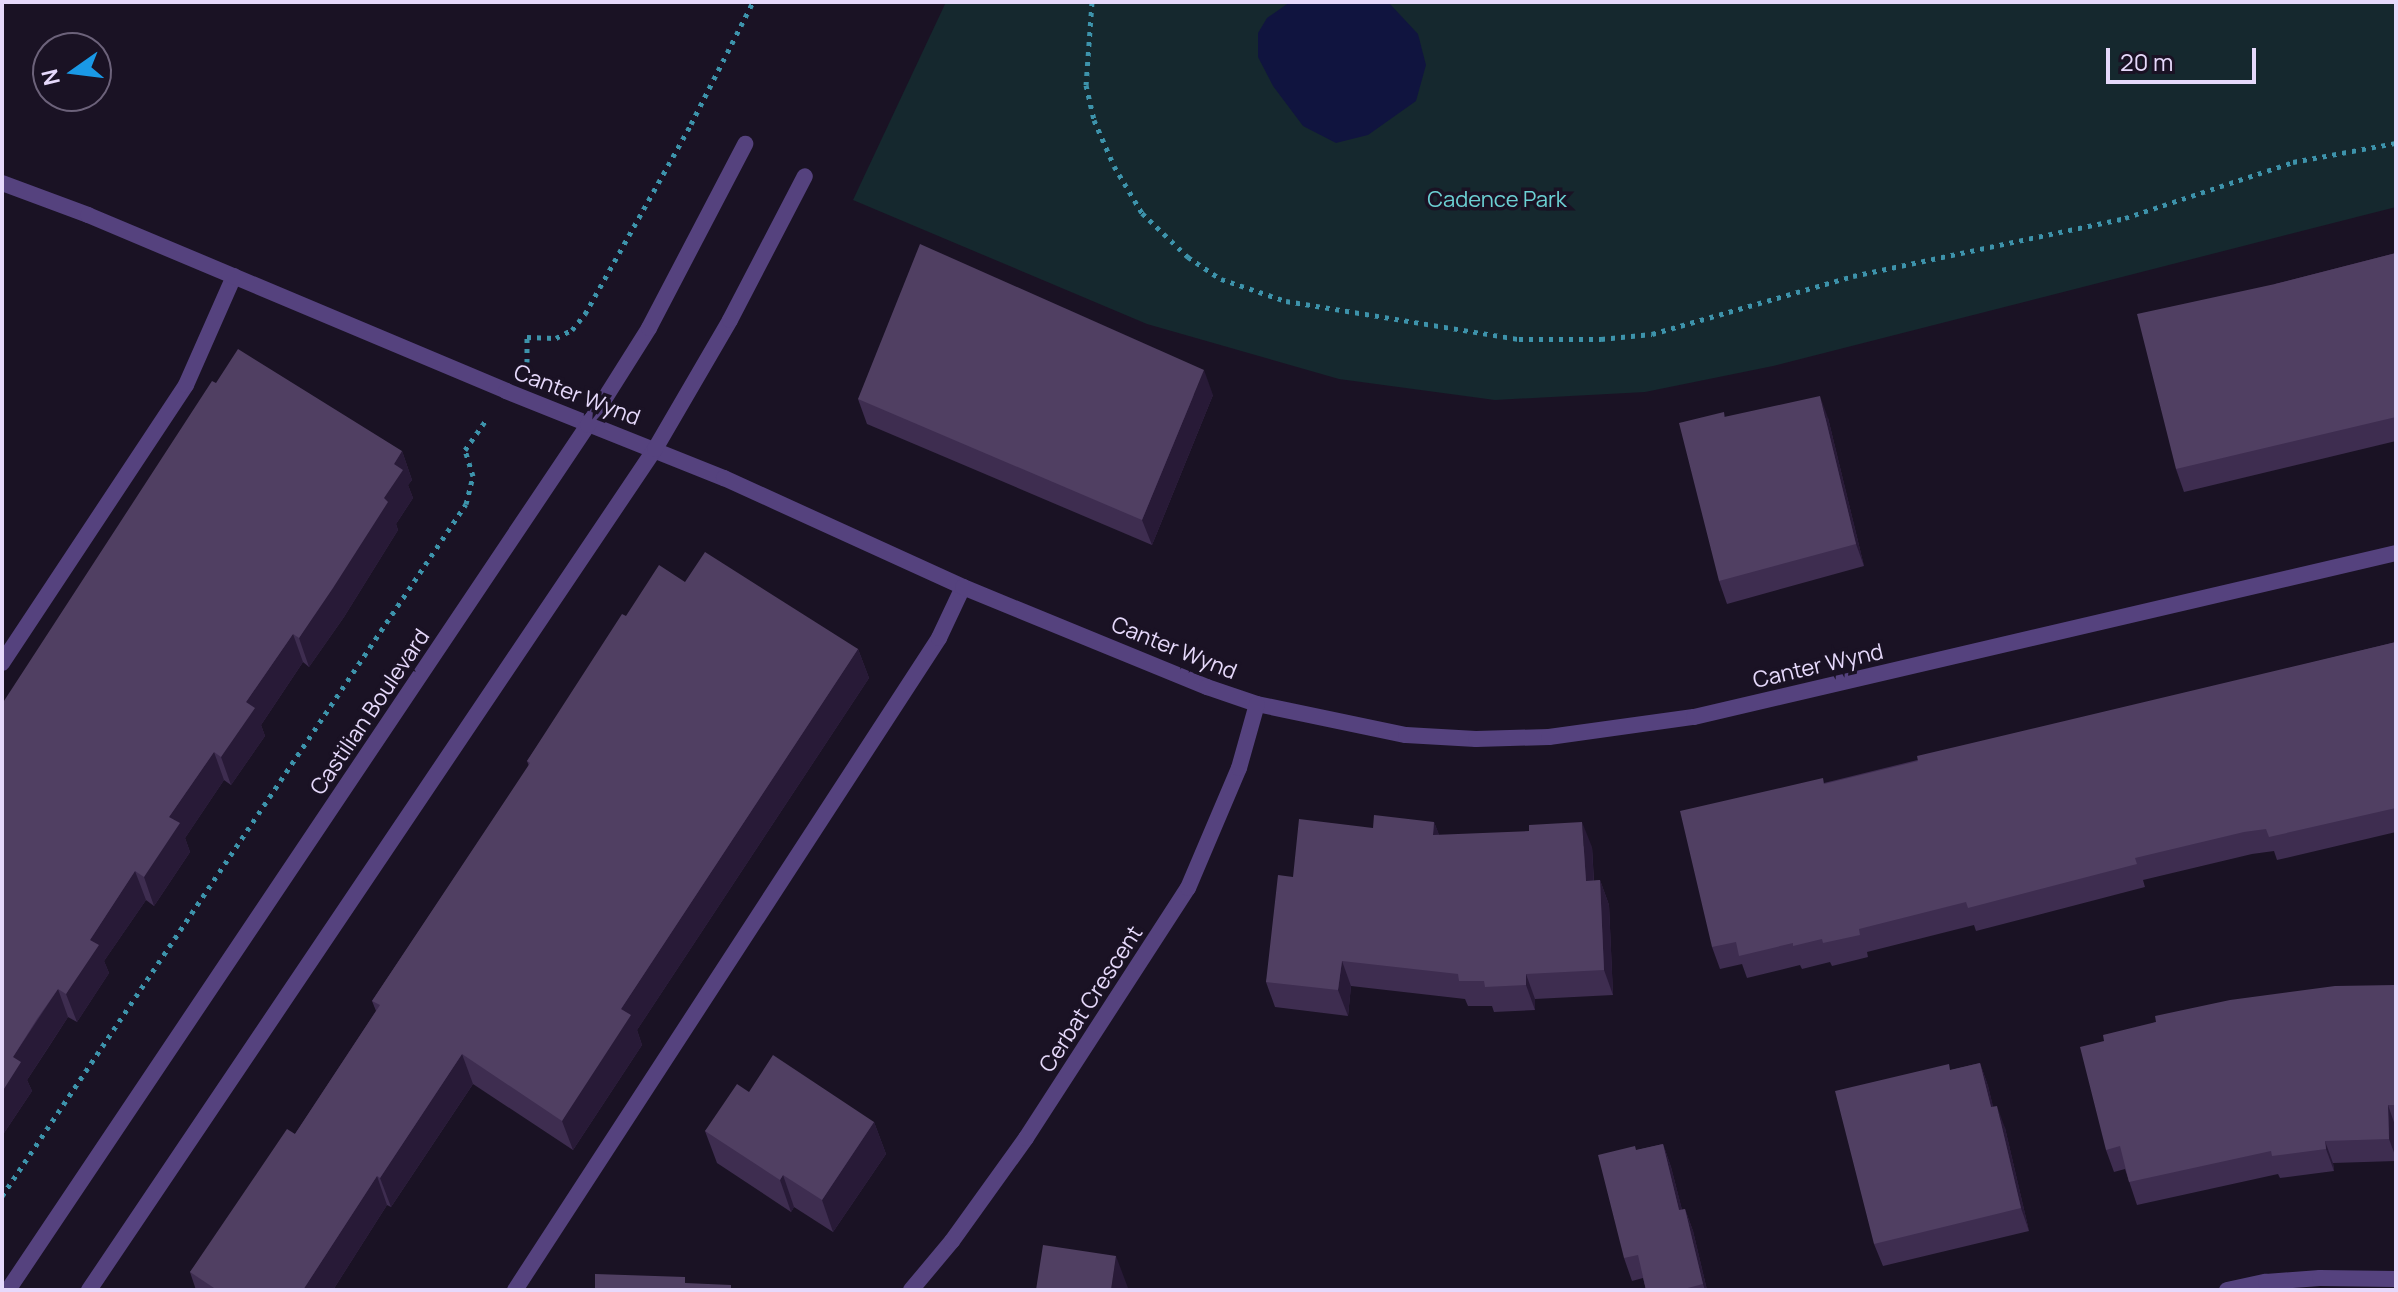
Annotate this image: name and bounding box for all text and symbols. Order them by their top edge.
north arrow [32,32,112,112]
scale bar [2110,32,2260,82]
text: 20 m [2120,45,2173,78]
text: N [34,66,67,89]
park label: Cadence Park [1427,187,1567,213]
street label: Canter Wynd [510,359,644,431]
street label: Canter Wynd [1107,611,1241,685]
street label: Castilian Boulevard [305,624,435,800]
street label: Canter Wynd [1750,638,1886,694]
street label: Cerbat Crescent [1034,921,1148,1077]

